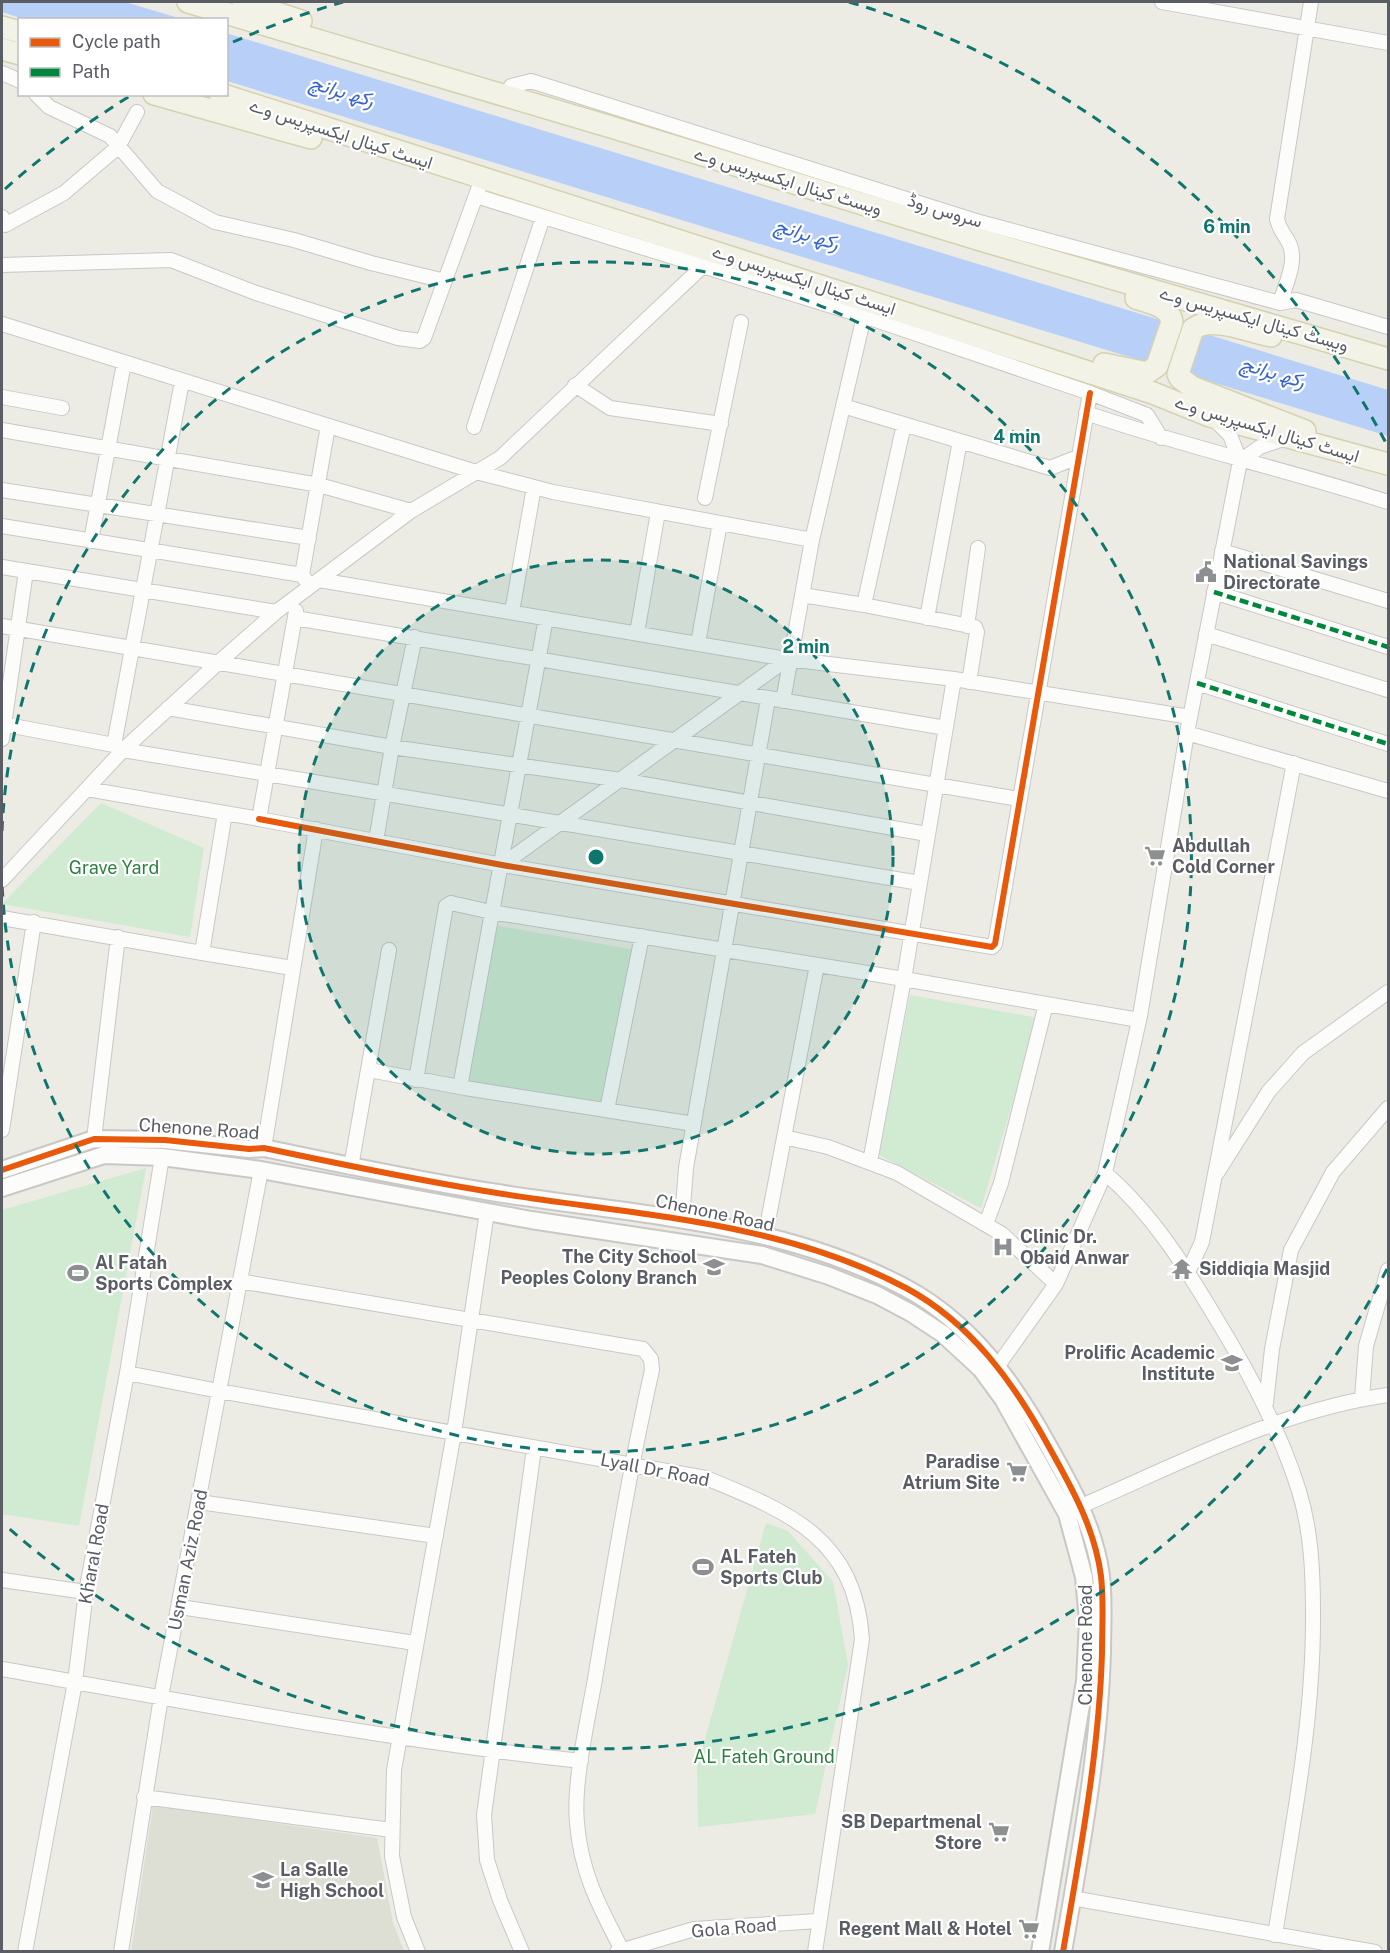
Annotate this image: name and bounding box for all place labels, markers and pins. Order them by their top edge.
place label: National Savings Directorate [1223,551,1368,593]
public building icon: National Savings Directorate [1194,560,1218,584]
place label: Abdullah Cold Corner [1172,835,1275,877]
supermarket icon: Abdullah Cold Corner [1143,844,1167,868]
centre of rings [586,847,606,867]
place label: Clinic Dr. Obaid Anwar [1020,1226,1130,1268]
hospital icon: Clinic Dr. Obaid Anwar [991,1235,1015,1259]
place label: The City School Peoples Colony Branch [500,1246,697,1288]
place label: Al Fatah Sports Complex [95,1252,233,1294]
school or university icon: The City School Peoples Colony Branch [702,1255,726,1279]
temple icon: Siddiqia Masjid [1170,1257,1194,1281]
place label: Siddiqia Masjid [1199,1258,1330,1279]
sports icon: Al Fatah Sports Complex [66,1261,90,1285]
place label: Prolific Academic Institute [1064,1342,1215,1384]
school or university icon: Prolific Academic Institute [1220,1351,1244,1375]
place label: Paradise Atrium Site [902,1451,1000,1493]
supermarket icon: Paradise Atrium Site [1005,1460,1029,1484]
place label: AL Fateh Sports Club [720,1546,822,1588]
sports icon: AL Fateh Sports Club [691,1555,715,1579]
place label: SB Departmenal Store [841,1811,982,1853]
supermarket icon: SB Departmenal Store [987,1820,1011,1844]
place label: La Salle High School [280,1859,384,1901]
school or university icon: La Salle High School [251,1868,275,1892]
supermarket icon: Regent Mall & Hotel [1017,1917,1041,1941]
place label: Regent Mall & Hotel [839,1918,1012,1939]

